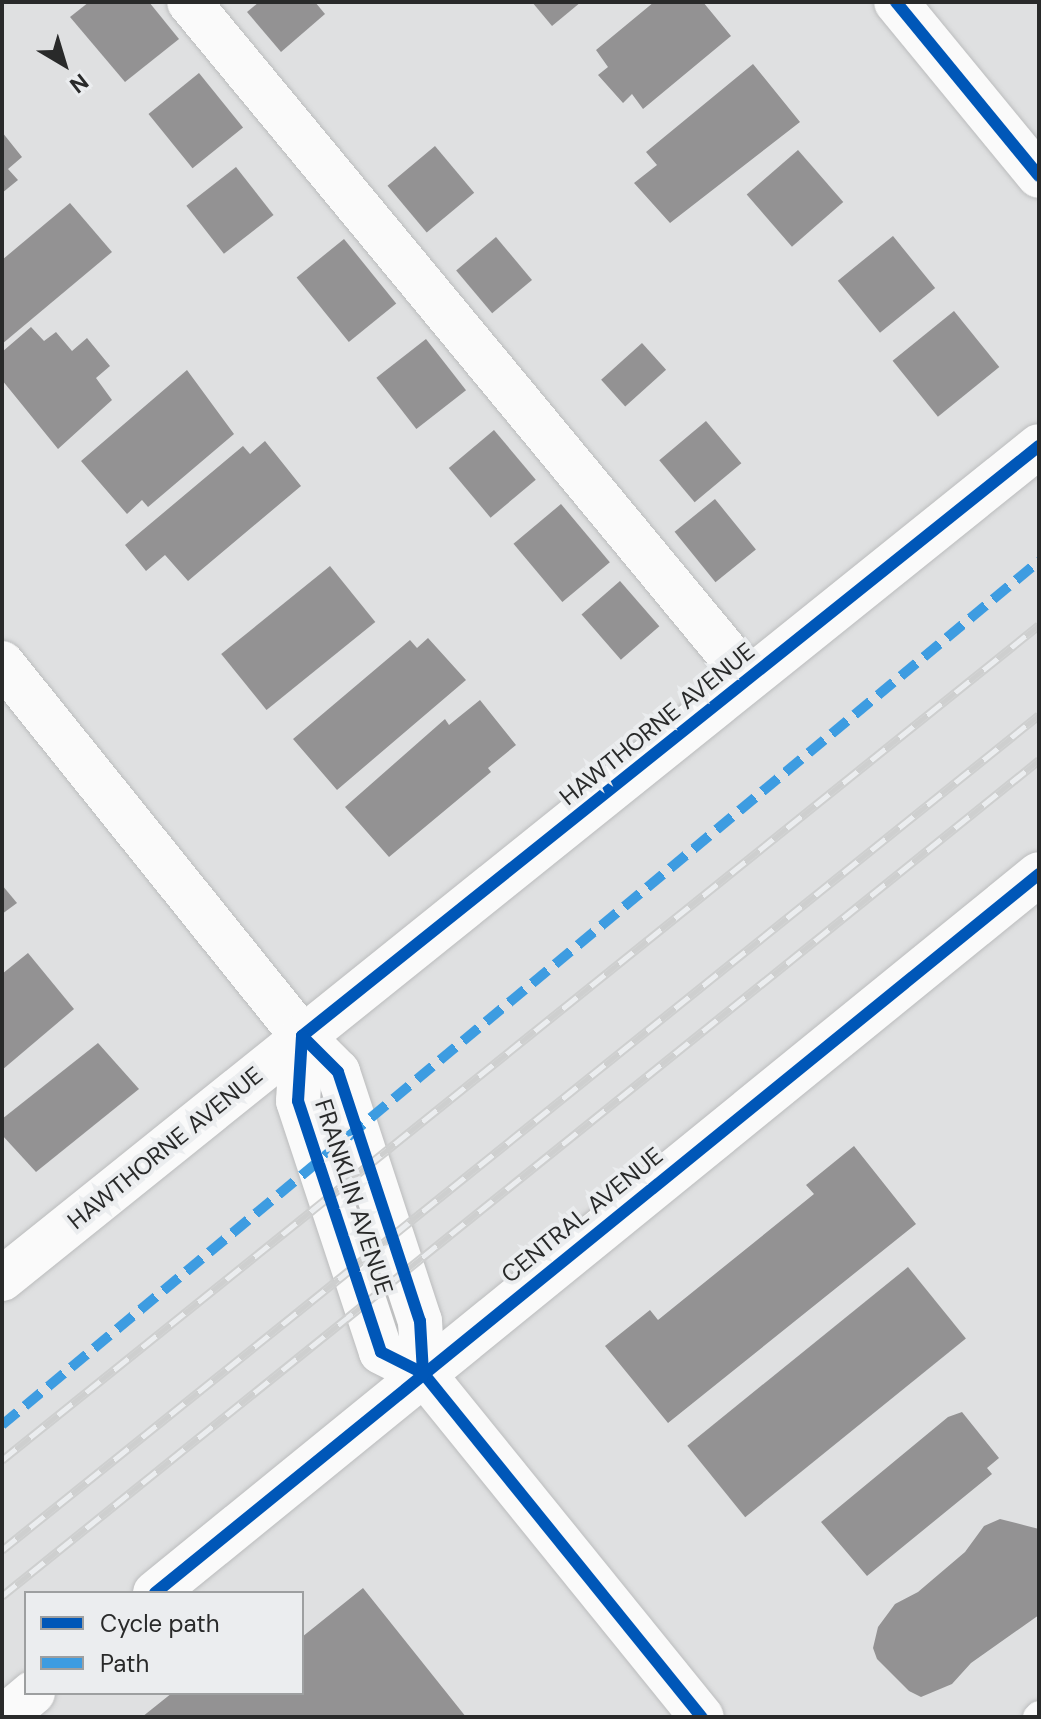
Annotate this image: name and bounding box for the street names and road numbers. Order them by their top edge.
street label: HAWTHORNE AVENUE [554,637,760,811]
street label: HAWTHORNE AVENUE [62,1061,268,1235]
street label: FRANKLIN AVENUE [309,1096,399,1298]
street label: CENTRAL AVENUE [496,1141,668,1289]

